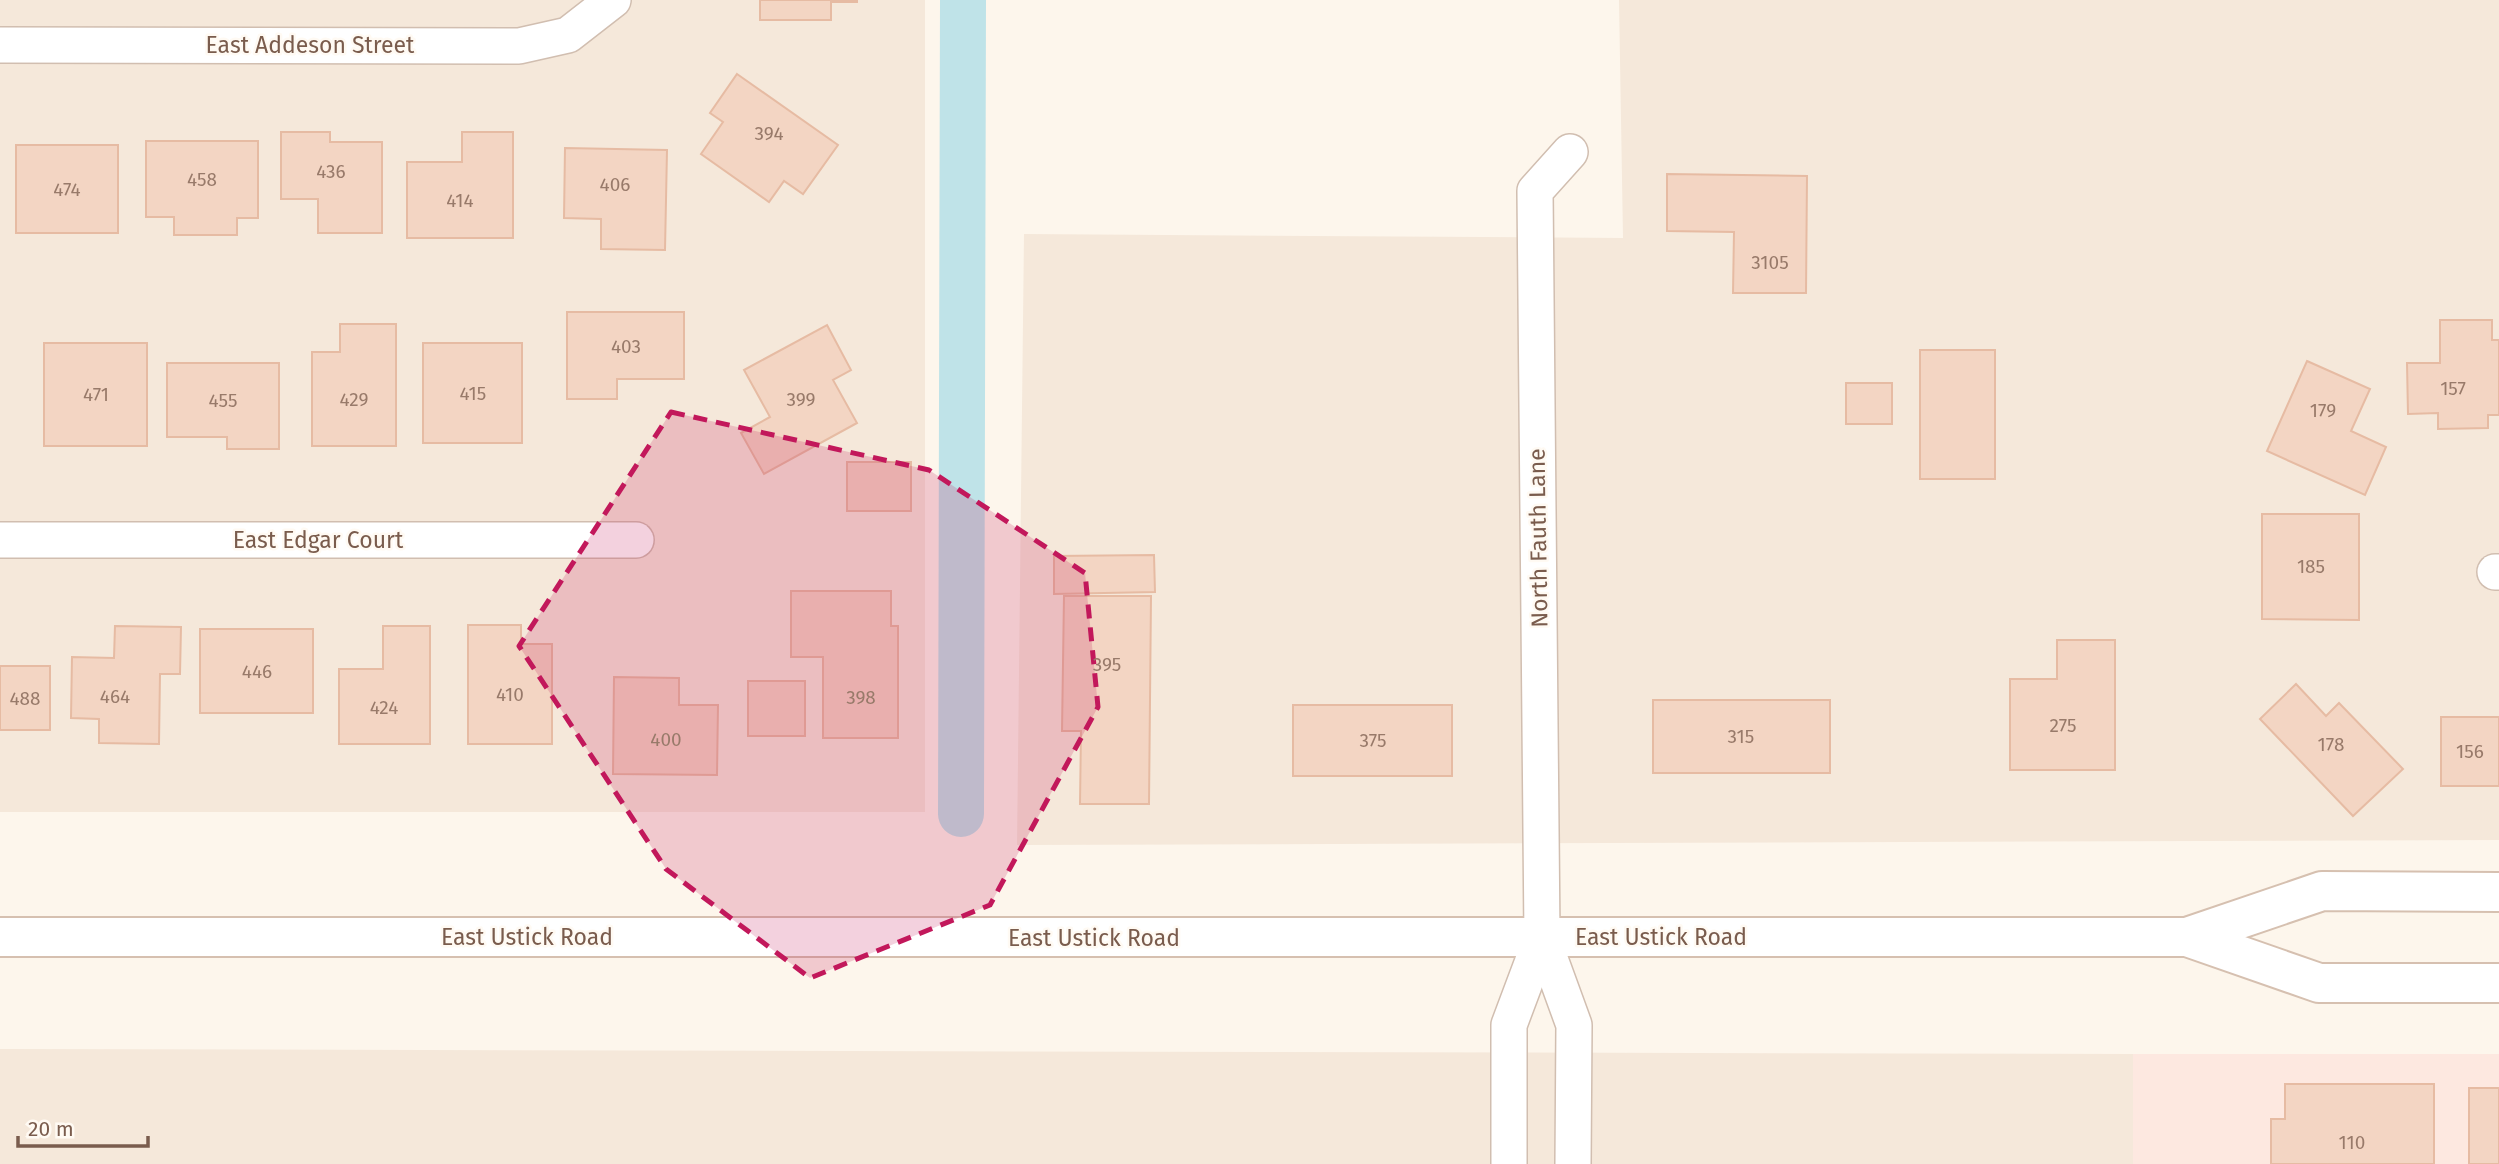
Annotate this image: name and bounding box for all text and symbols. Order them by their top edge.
street label: East Addeson Street [206,31,415,59]
house number: 394 [754,122,784,145]
house number: 436 [316,160,346,183]
house number: 458 [187,168,217,191]
house number: 406 [600,173,630,196]
house number: 474 [53,178,81,201]
house number: 414 [446,189,474,212]
house number: 3105 [1751,251,1789,274]
house number: 403 [611,335,641,358]
house number: 157 [2440,377,2466,400]
house number: 415 [460,382,486,405]
house number: 471 [83,383,109,406]
house number: 429 [340,388,368,411]
house number: 399 [786,388,816,411]
house number: 455 [209,389,237,412]
house number: 179 [2310,399,2336,422]
street label: North Fauth Lane [1522,448,1554,628]
street label: East Edgar Court [233,526,404,554]
house number: 185 [2297,555,2325,578]
house number: 395 [1093,653,1121,676]
house number: 446 [242,660,272,683]
house number: 410 [496,683,524,706]
house number: 464 [100,685,130,708]
house number: 398 [846,686,876,709]
house number: 488 [9,687,41,710]
house number: 424 [370,696,398,719]
house number: 275 [2050,714,2076,737]
house number: 315 [1728,725,1754,748]
house number: 400 [650,728,682,751]
house number: 375 [1359,729,1387,752]
house number: 178 [2318,733,2344,756]
house number: 156 [2456,740,2484,763]
street label: East Ustick Road [441,923,613,951]
street label: East Ustick Road [1575,923,1747,951]
street label: East Ustick Road [1008,924,1180,952]
scale bar [18,1104,147,1148]
text: 20 m [28,1116,74,1142]
house number: 110 [2339,1131,2365,1154]

